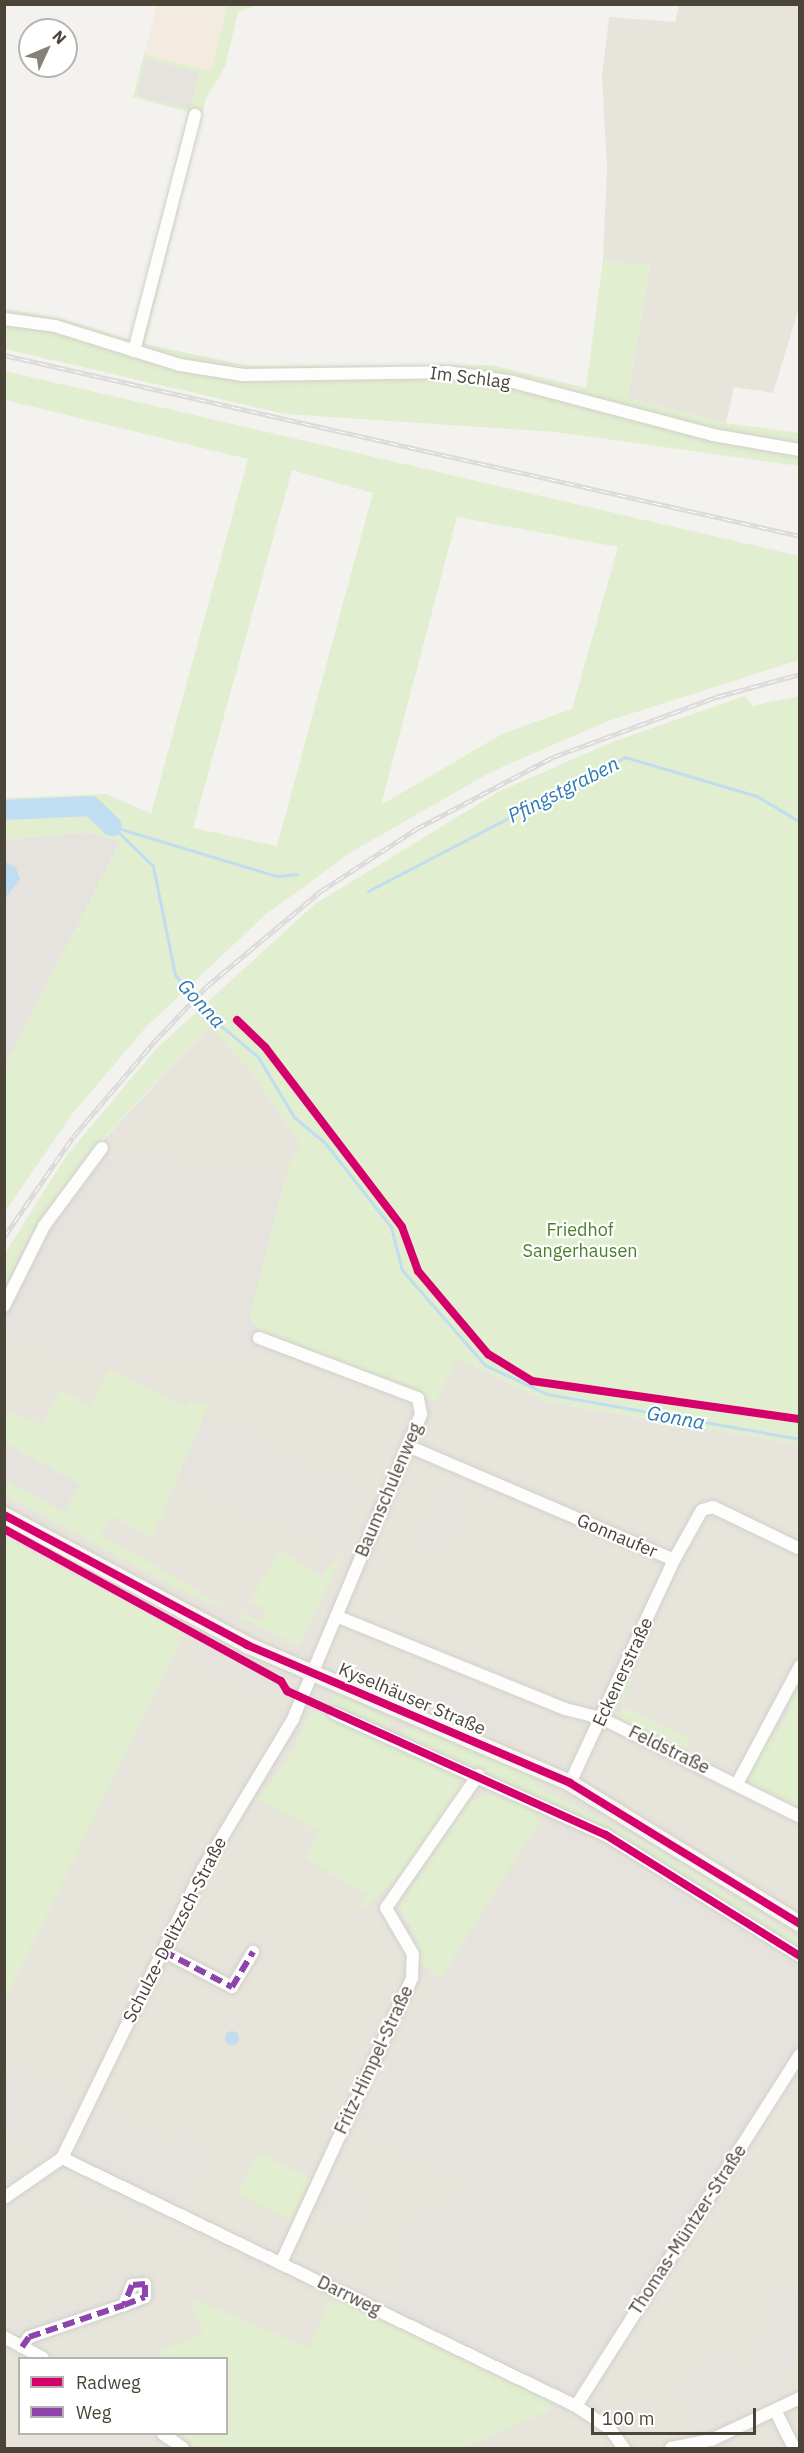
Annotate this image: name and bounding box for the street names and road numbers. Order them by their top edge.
street label: Im Schlag [429,362,511,394]
street label: Baumschulenweg [351,1420,427,1560]
street label: Gonnaufer [574,1509,660,1563]
street label: Eckenerstraße [588,1614,658,1730]
street label: Kyselhäuser Straße [335,1658,489,1740]
street label: Feldstraße [625,1721,713,1779]
street label: Schulze-Delitzsch-Straße [119,1834,231,2026]
street label: Fritz-Himpel-Straße [330,1982,418,2138]
street label: Thomas-Müntzer-Straße [625,2141,751,2319]
street label: Darrweg [314,2271,384,2321]

